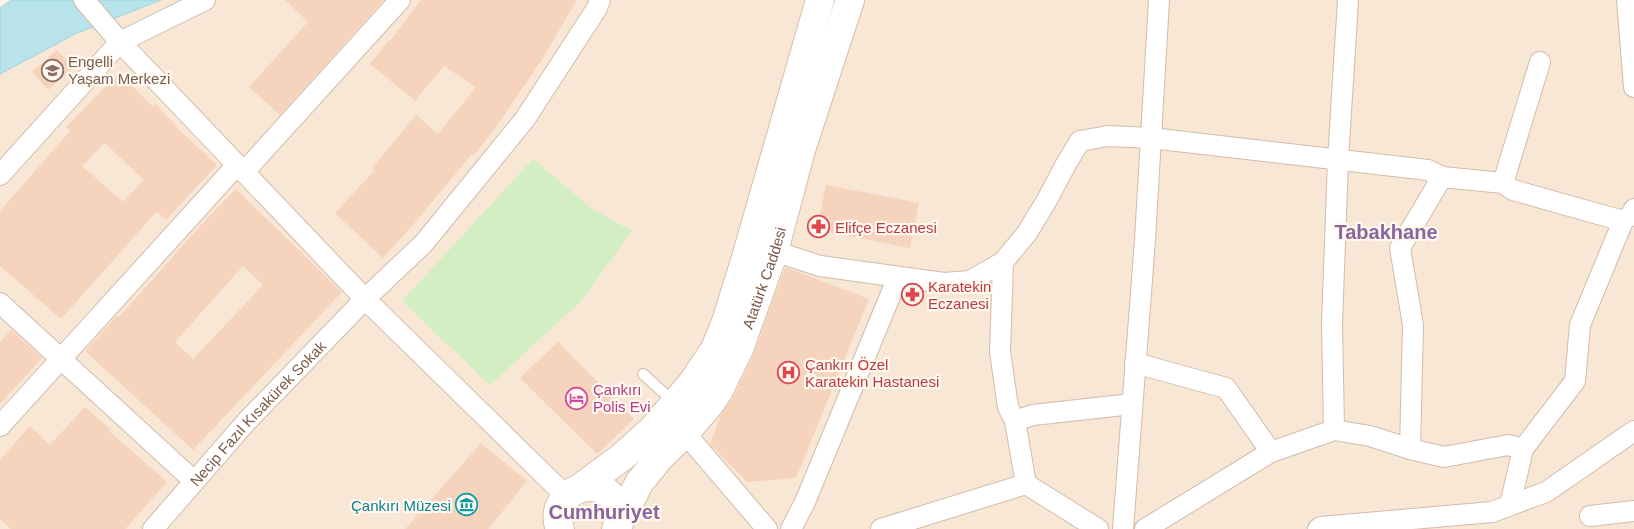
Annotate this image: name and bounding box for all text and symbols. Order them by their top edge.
place label: Engelli Yaşam Merkezi [68,53,170,87]
school or university icon: Engelli Yaşam Merkezi [40,58,64,82]
pharmacy icon: Elifçe Eczanesi [807,215,831,239]
place label: Elifçe Eczanesi [835,219,937,236]
district label: Tabakhane [1335,221,1438,243]
street label: Atatürk Caddesi [738,225,789,331]
place label: Karatekin Eczanesi [928,278,991,312]
pharmacy icon: Karatekin Eczanesi [900,283,924,307]
street label: Necip Fazıl Kısakürek Sokak [186,337,329,489]
place label: Çankırı Özel Karatekin Hastanesi [805,356,939,390]
hospital icon: Çankırı Özel Karatekin Hastanesi [777,361,801,385]
place label: Çankırı Polis Evi [593,381,651,415]
hotel icon: Çankırı Polis Evi [565,386,589,410]
museum icon: Çankırı Müzesi [455,493,479,517]
place label: Çankırı Müzesi [351,497,451,514]
district label: Cumhuriyet [548,501,660,523]

